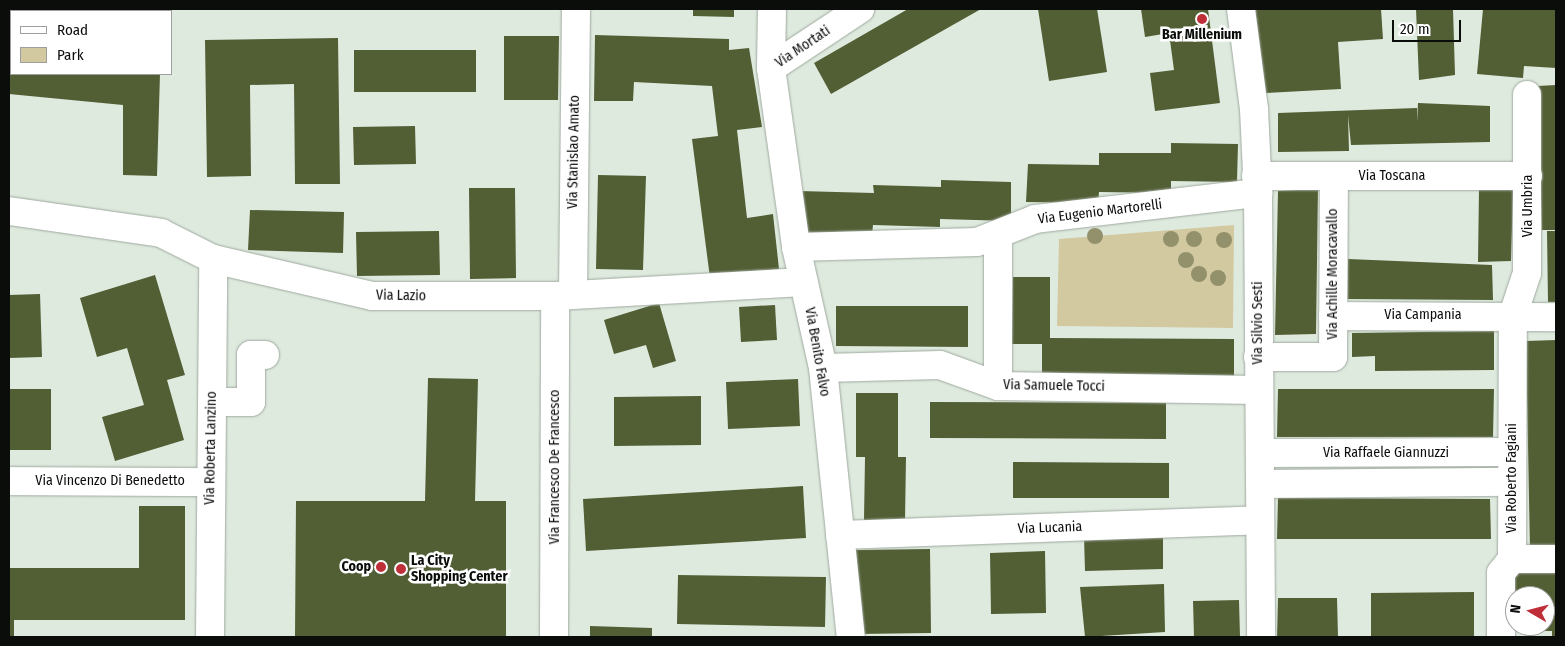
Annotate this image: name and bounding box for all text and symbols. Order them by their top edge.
legend [10,10,172,75]
scale bar [1395,10,1464,42]
marker: Bar Millenium [1196,13,1208,25]
text: 20 m [1400,20,1430,38]
text: Road [57,21,88,39]
street label: Via Mortati [772,23,834,71]
place label: Bar Millenium [1162,27,1242,43]
text: Park [57,46,84,64]
street label: Via Stanislao Amato [565,95,583,209]
street label: Via Toscana [1359,168,1425,184]
street label: Via Umbria [1520,175,1536,237]
street label: Via Eugenio Martorelli [1037,196,1163,228]
street label: Via Achille Moracavallo [1325,208,1341,340]
street label: Via Silvio Sesti [1250,281,1266,365]
street label: Via Lazio [376,287,426,305]
street label: Via Benito Falvo [801,306,833,398]
street label: Via Campania [1384,307,1462,323]
street label: Via Samuele Tocci [1003,377,1105,395]
street label: Via Francesco De Francesco [547,390,563,544]
street label: Via Roberta Lanzino [202,391,220,505]
street label: Via Roberto Fagiani [1504,423,1520,533]
street label: Via Raffaele Giannuzzi [1323,445,1449,461]
street label: Via Vincenzo Di Benedetto [35,473,185,489]
street label: Via Lucania [1017,518,1083,538]
place label: La City Shopping Center [411,553,508,586]
place label: Coop [341,559,371,575]
marker: Coop [375,561,387,573]
marker: La City Shopping Center [395,563,407,575]
north arrow [1505,586,1555,636]
text: N [1507,604,1525,614]

